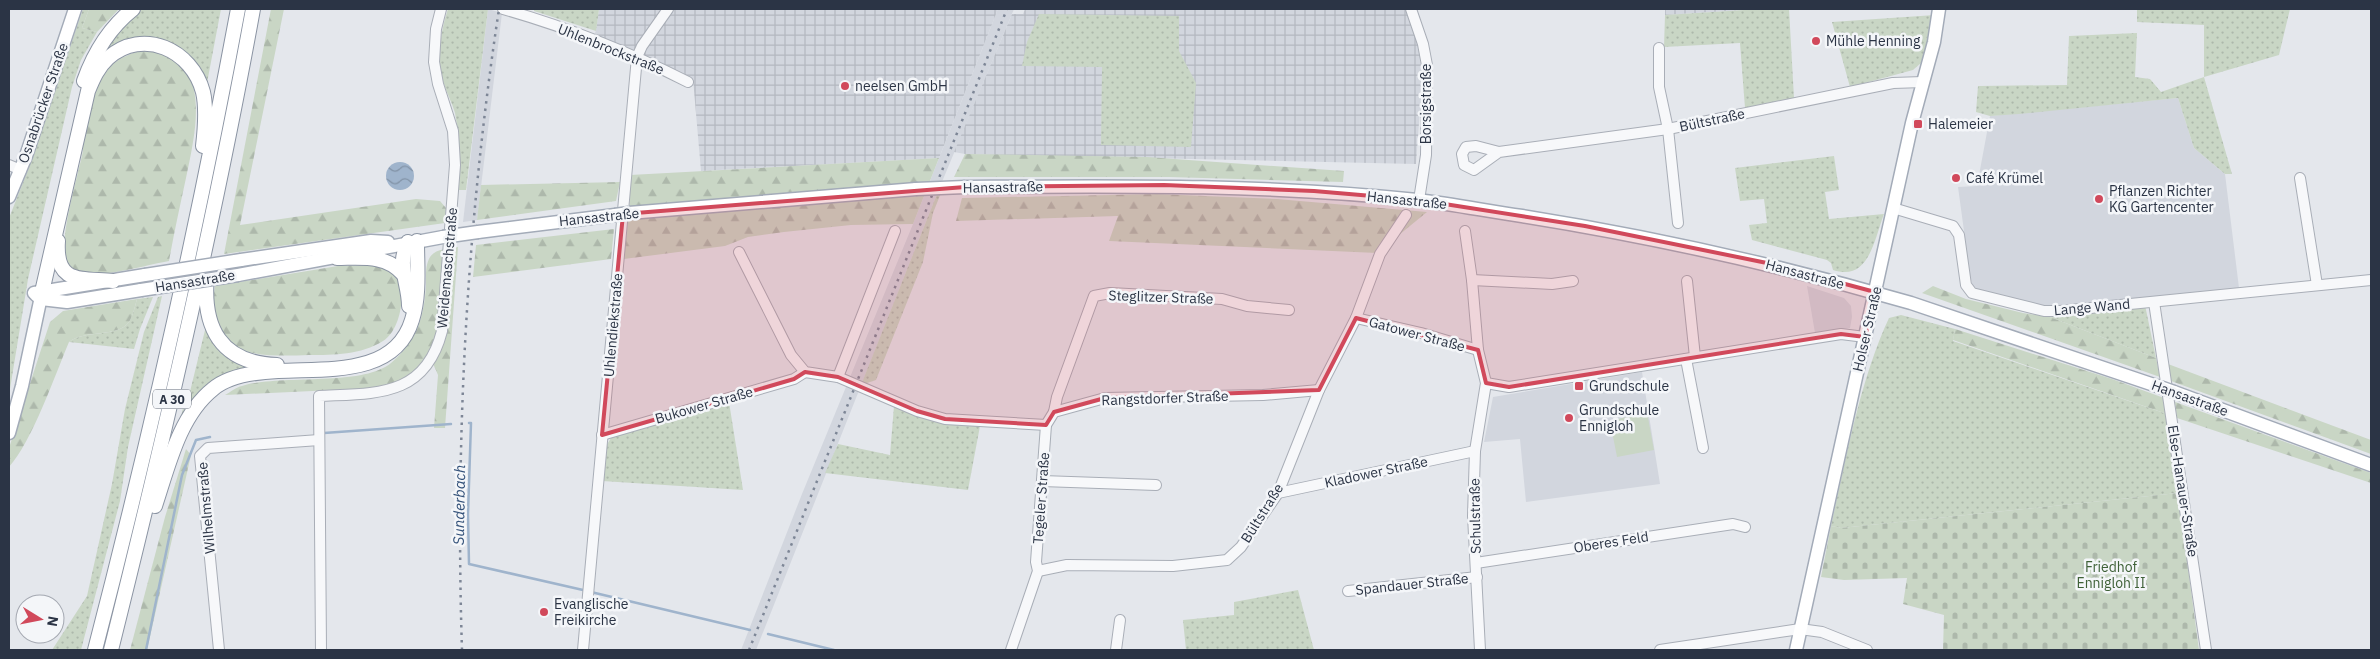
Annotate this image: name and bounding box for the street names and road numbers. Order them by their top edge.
street label: Uhlenbrockstraße [555,19,667,79]
street label: Osnabrücker Straße [14,40,72,165]
street label: Borsigstraße [1417,63,1435,144]
street label: Bültstraße [1678,104,1747,136]
street label: Hansastraße [963,177,1044,197]
street label: Hansastraße [1366,187,1448,213]
street label: Hansastraße [558,204,640,230]
street label: Weidemaschstraße [433,206,461,329]
street label: Hansastraße [1764,255,1846,293]
street label: Hansastraße [154,266,236,296]
street label: Uhlendiekstraße [599,272,627,378]
street label: Holser Straße [1848,284,1886,373]
street label: Steglitzer Straße [1108,286,1214,308]
street label: Lange Wand [2053,295,2131,319]
street label: Gatower Straße [1367,313,1467,356]
street label: Hansastraße [2149,376,2231,420]
street label: Bukower Straße [653,382,755,428]
street label: Rangstdorfer Straße [1101,387,1229,409]
road number: A 30 [153,389,191,408]
street label: Else-Hanauer-Straße [2164,424,2202,558]
street label: Tegeler Straße [1029,451,1053,545]
street label: Kladower Straße [1323,452,1430,492]
street label: Wilhelmstraße [193,461,219,555]
street label: Schulstraße [1465,478,1485,554]
street label: Bültstraße [1237,480,1287,546]
street label: Oberes Feld [1572,527,1650,557]
street label: Spandauer Straße [1355,569,1470,599]

